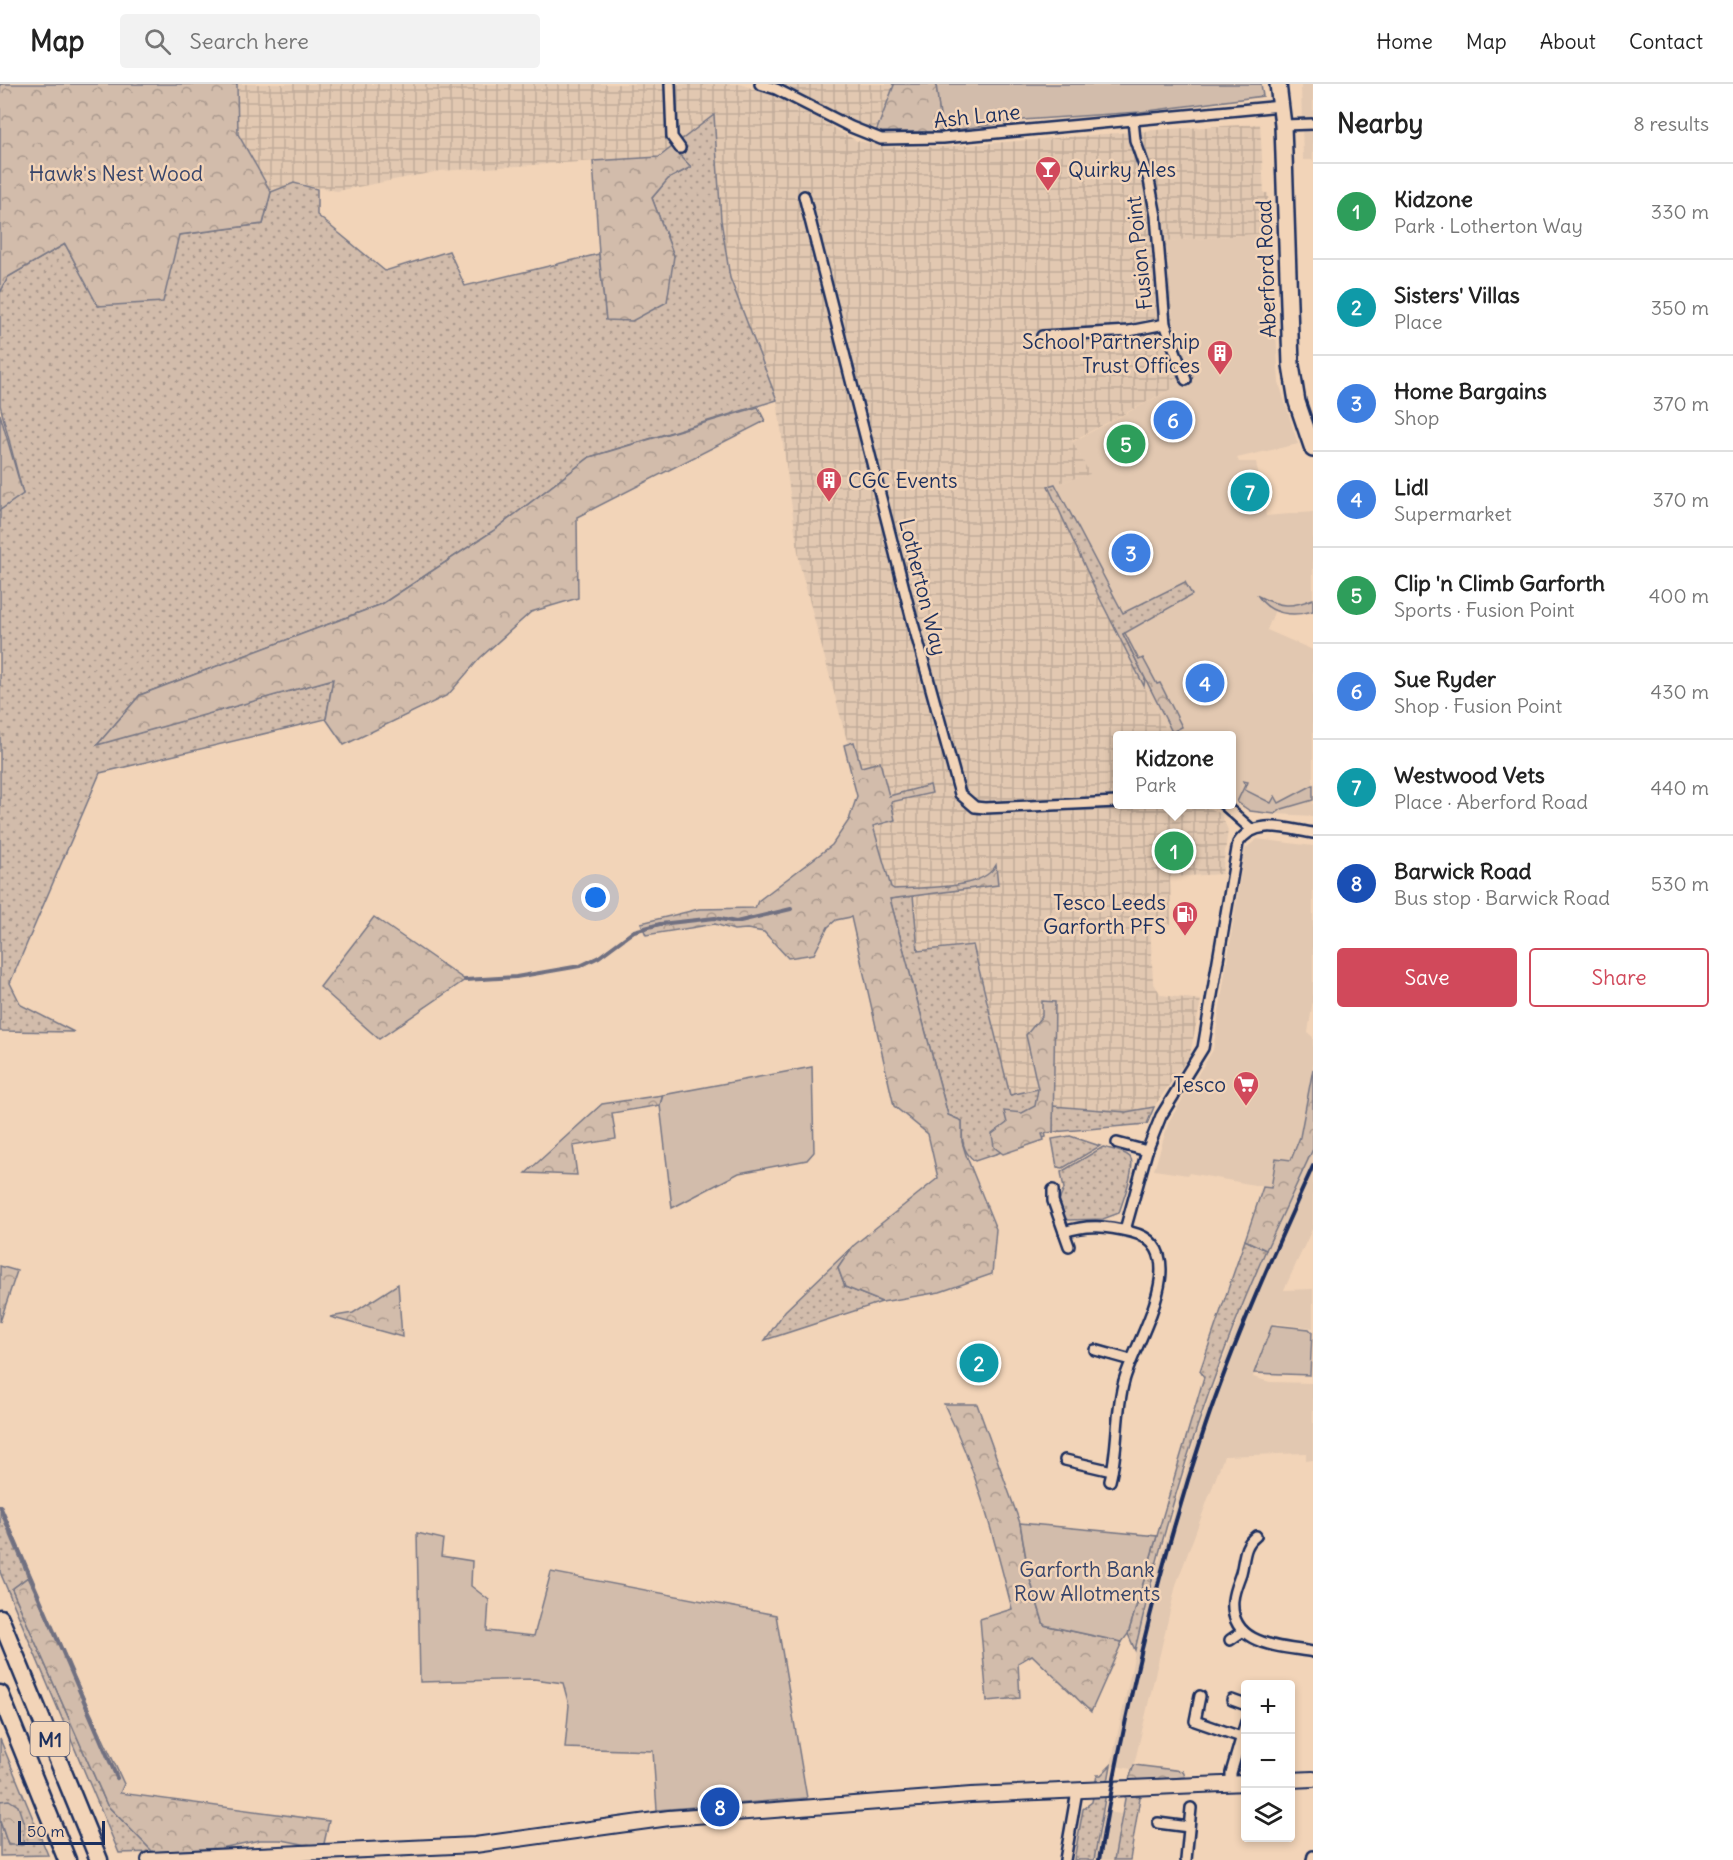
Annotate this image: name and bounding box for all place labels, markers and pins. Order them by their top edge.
bar icon: Quirky Ales [1033,154,1063,192]
place label: Quirky Ales [1068,156,1176,183]
place label: School Partnership Trust Offices [1022,328,1200,379]
building icon: School Partnership Trust Offices [1205,338,1235,376]
pin: 6 [1154,398,1192,442]
pin: 5 [1106,422,1146,466]
building icon: CGC Events [814,465,844,503]
place label: CGC Events [848,467,958,494]
pin: 7 [1230,470,1270,514]
pin: 3 [1112,530,1150,576]
pin: 4 [1186,660,1224,706]
pin: 1 [1154,828,1194,873]
place label: Tesco Leeds Garforth PFS [1043,889,1166,940]
fuel station icon: Tesco Leeds Garforth PFS [1170,899,1200,937]
supermarket icon: Tesco [1231,1069,1261,1107]
place label: Tesco [1173,1071,1226,1098]
pin: 2 [960,1340,998,1386]
pin: 8 [700,1784,740,1830]

